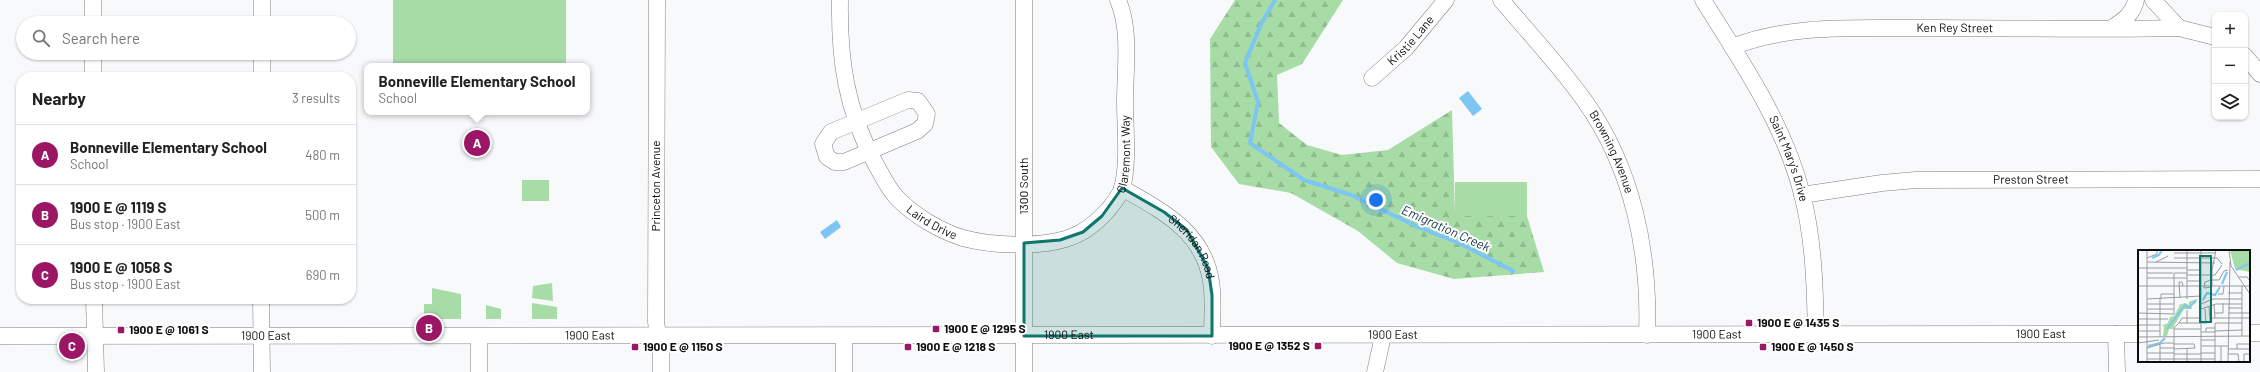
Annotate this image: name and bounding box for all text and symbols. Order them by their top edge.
street label: Kristie Lane [1384,12,1436,67]
map controls [2212,12,2248,120]
button: + [2212,12,2248,48]
search box [16,16,356,60]
street label: Ken Rey Street [1916,20,1993,34]
icon: search [30,27,52,49]
text: Search here [62,29,140,47]
button: − [2212,48,2248,84]
popup [364,63,590,115]
text: Bonneville Elementary School [378,72,576,90]
button: layers [2212,84,2248,120]
text: Nearby [32,88,86,108]
text: 3 results [292,90,340,106]
text: School [378,90,417,106]
street label: Browning Avenue [1587,107,1637,195]
street label: Saint Mary's Drive [1767,113,1812,203]
street label: Claremont Way [1113,114,1132,195]
pin: A [464,128,490,158]
text: Bonneville Elementary School [70,138,267,156]
street label: Princeton Avenue [648,140,662,232]
text: A [41,147,49,163]
text: 480 m [305,147,340,163]
text: School [70,156,108,172]
street label: 1300 South [1016,157,1030,215]
street label: Preston Street [1993,172,2069,186]
your location [1366,190,1386,210]
text: 1900 E @ 1119 S [70,198,166,216]
water label: Emigration Creek [1399,201,1493,255]
street label: Laird Drive [904,202,959,241]
text: B [41,207,49,223]
text: 500 m [305,207,340,223]
street label: Sheridan Road [1166,211,1218,280]
text: Bus stop · 1900 East [70,216,181,232]
inset map [2138,250,2250,362]
text: 1900 E @ 1058 S [70,258,172,276]
text: C [41,267,49,283]
text: 690 m [306,267,340,283]
text: Bus stop · 1900 East [70,276,181,292]
pin: B [416,313,442,343]
place label: 1900 E @ 1435 S [1757,315,1839,329]
marker: 1900 E @ 1435 S [1744,318,1754,328]
place label: 1900 E @ 1295 S [944,321,1026,335]
place label: 1900 E @ 1061 S [129,322,209,336]
marker: 1900 E @ 1295 S [931,324,941,334]
marker: 1900 E @ 1061 S [116,325,126,335]
street label: 1900 East [1692,326,1742,340]
street label: 1900 East [2016,326,2066,340]
street label: 1900 East [565,327,615,341]
street label: 1900 East [1044,327,1094,341]
street label: 1900 East [1368,327,1418,341]
street label: 1900 East [241,328,291,342]
pin: C [59,331,85,361]
place label: 1900 E @ 1352 S [1228,338,1310,352]
place label: 1900 E @ 1150 S [643,339,723,353]
place label: 1900 E @ 1218 S [916,339,996,353]
place label: 1900 E @ 1450 S [1771,339,1854,353]
marker: 1900 E @ 1352 S [1313,341,1323,351]
marker: 1900 E @ 1150 S [630,342,640,352]
marker: 1900 E @ 1218 S [903,342,913,352]
marker: 1900 E @ 1450 S [1758,342,1768,352]

